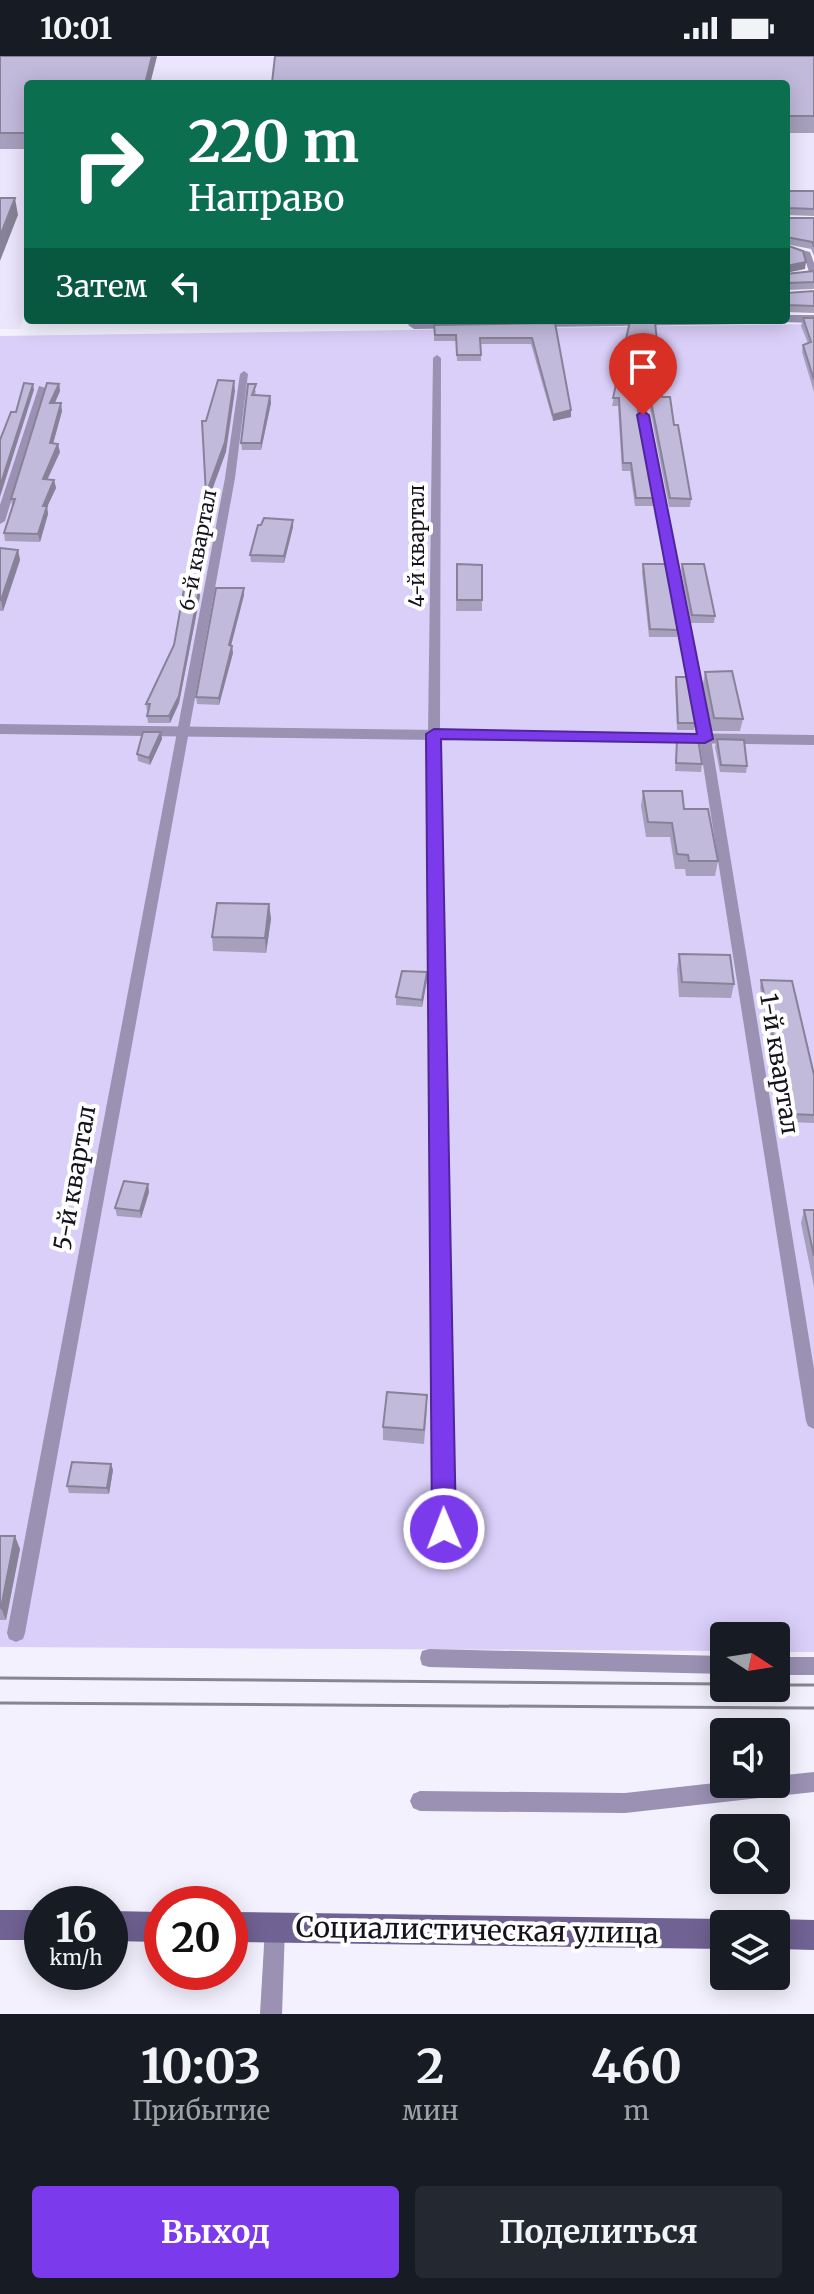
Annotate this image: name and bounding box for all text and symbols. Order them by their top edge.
text: 10:01 [40,9,112,47]
text: 220 m [188,107,359,177]
icon: right [56,112,160,216]
text: Направо [188,176,344,221]
icon: left [164,264,208,308]
text: Затем [56,267,148,305]
pin [609,333,677,415]
icon: arrive [621,345,665,389]
street label: 4-й квартал [404,485,429,607]
street label: 6-й квартал [174,487,222,613]
street label: 1-й квартал [753,991,806,1137]
street label: 5-й квартал [47,1103,103,1253]
position arrow [402,1487,486,1571]
north arrow [710,1622,790,1702]
map controls [710,1622,790,1990]
button: sound [710,1718,790,1798]
button: search [710,1814,790,1894]
speed limit sign: 20 [144,1886,248,1990]
text: 16 [55,1903,97,1953]
street label: Социалистическая улица [295,1909,659,1951]
button: layers [710,1910,790,1990]
text: km/h [50,1945,102,1970]
text: 10:03 [141,2036,261,2096]
text: 2 [416,2036,444,2096]
text: 460 [591,2036,682,2096]
text: Прибытие [132,2094,270,2127]
text: мин [402,2094,459,2127]
text: m [623,2094,649,2127]
button: Выход [32,2186,399,2278]
button: Поделиться [415,2186,782,2278]

